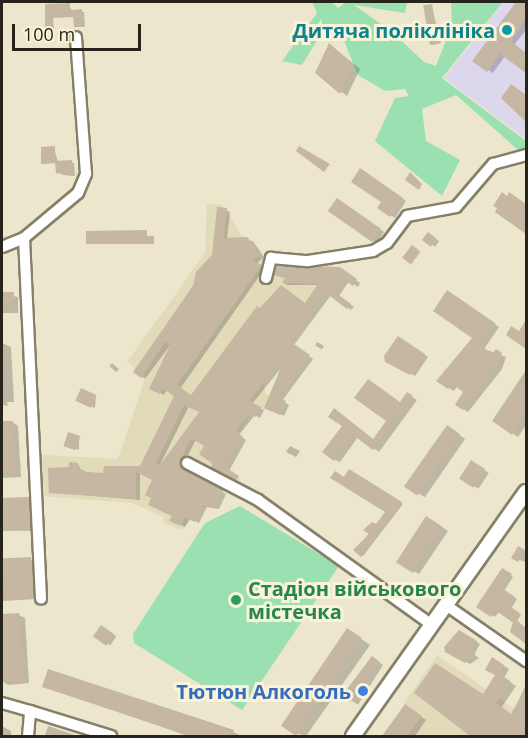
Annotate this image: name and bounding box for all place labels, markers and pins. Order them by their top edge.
place label: Дитяча поліклініка [292,18,495,42]
marker: Дитяча поліклініка [500,23,514,37]
place label: Стадіон військового містечка [248,576,461,623]
marker: Стадіон військового містечка [229,593,243,607]
place label: Тютюн Алкоголь [176,679,351,703]
marker: Тютюн Алкоголь [356,684,370,698]

